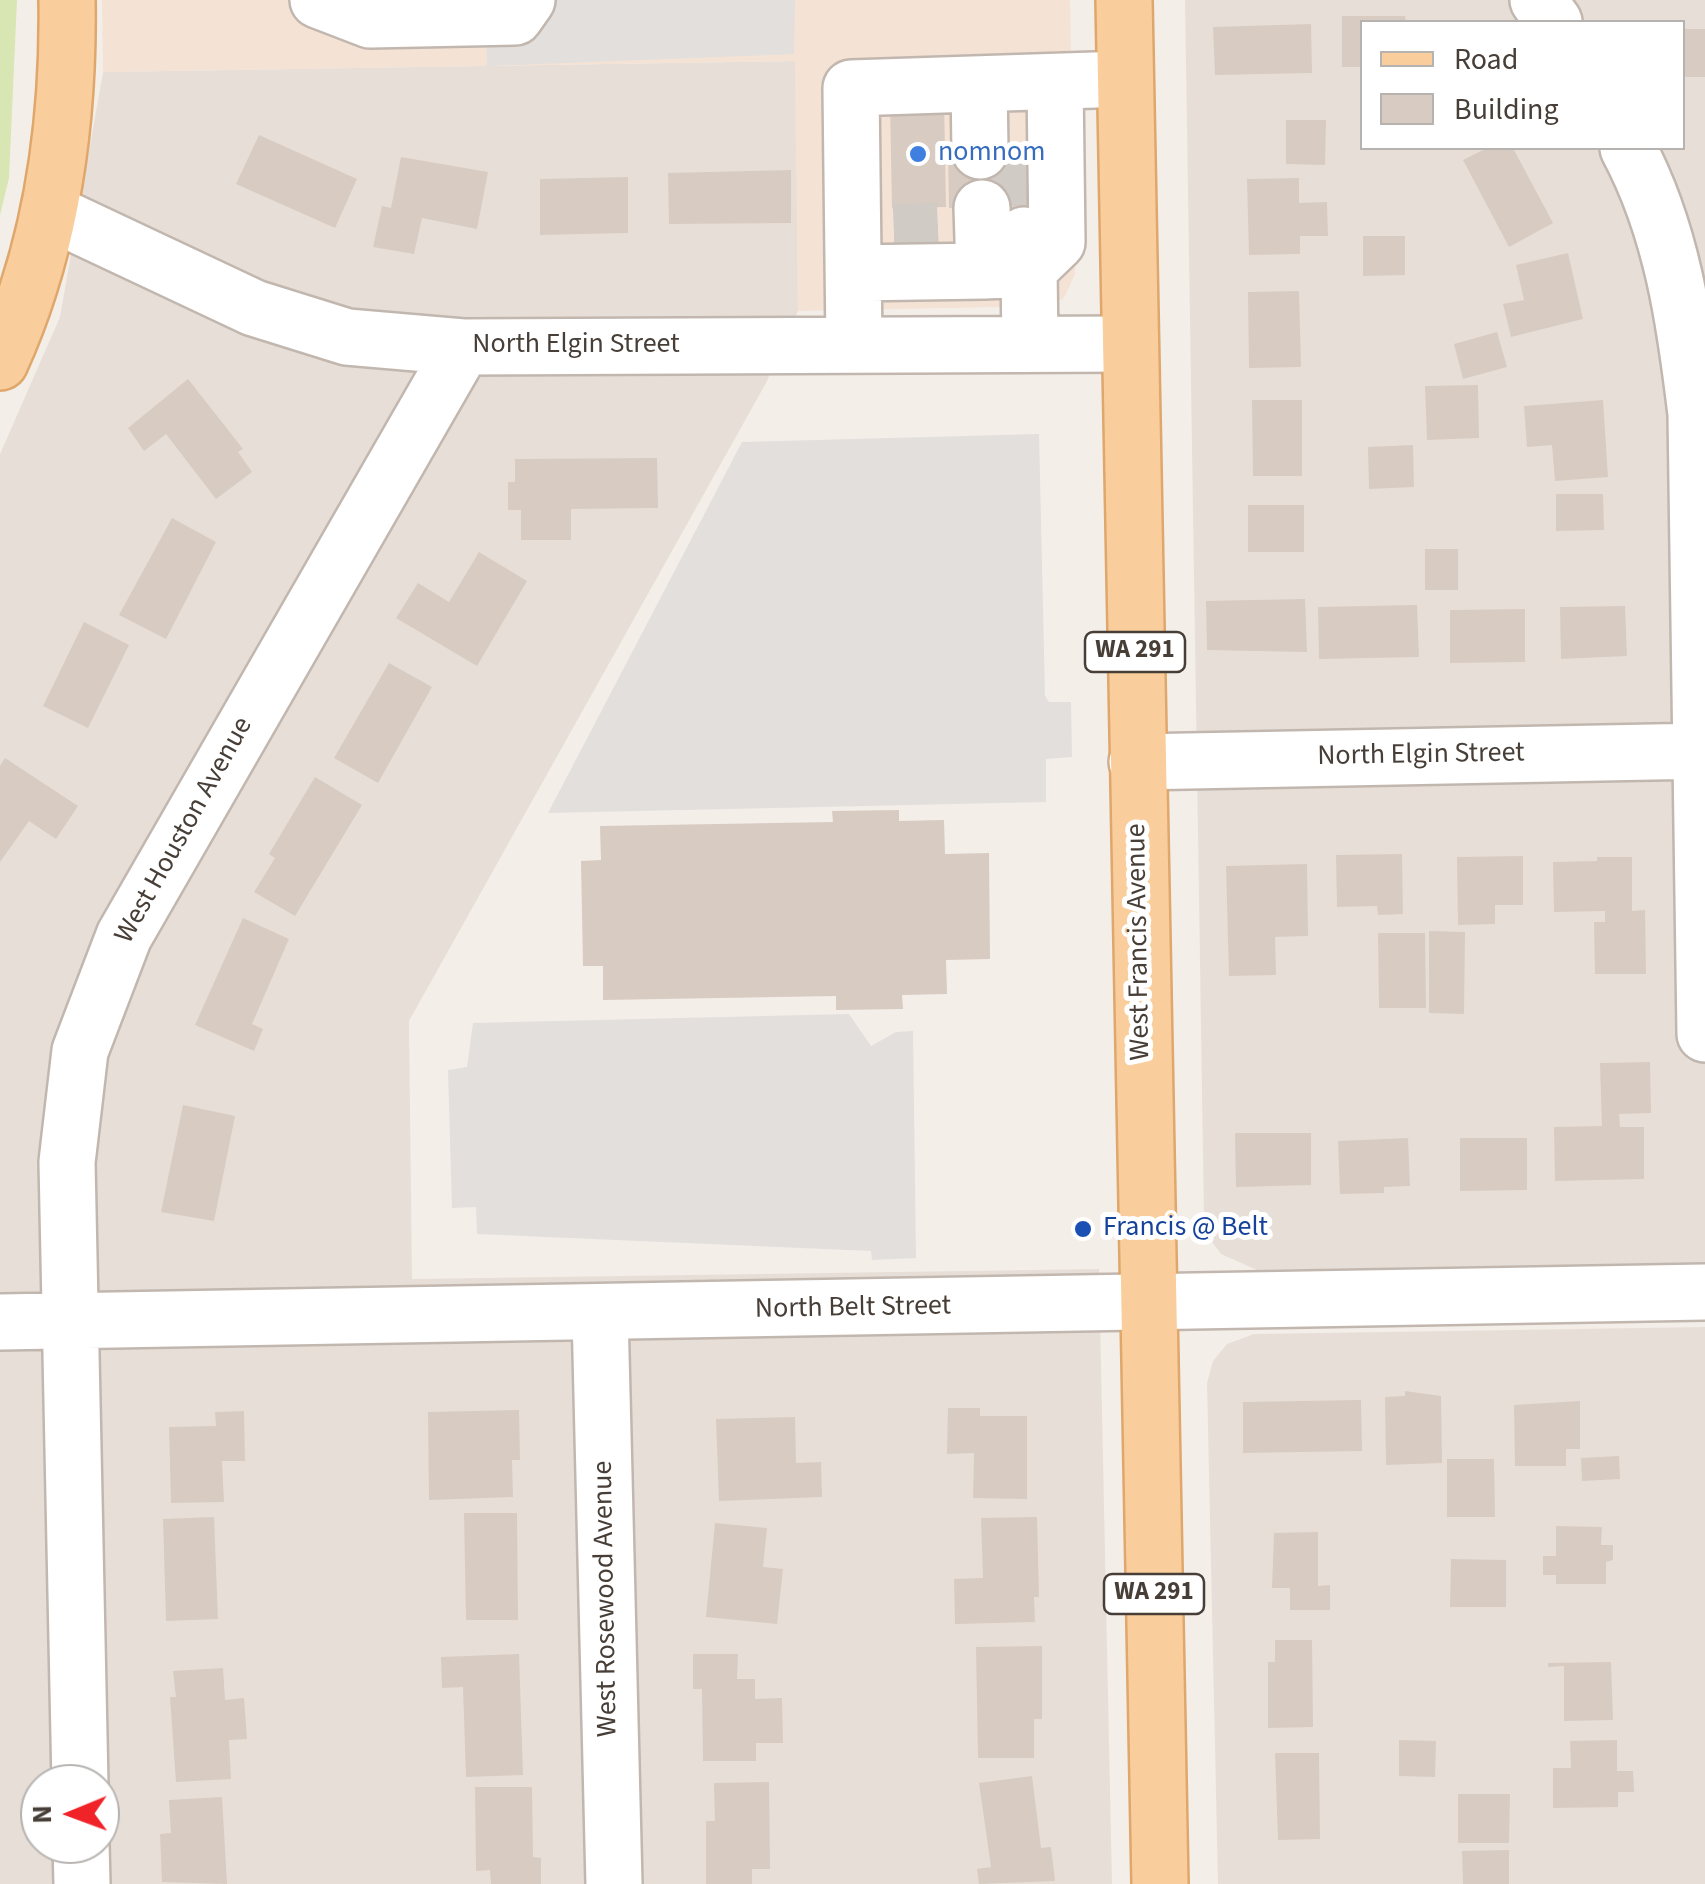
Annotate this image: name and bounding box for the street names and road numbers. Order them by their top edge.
street label: North Elgin Street [472,329,680,363]
road number: WA 291 [1085,632,1185,672]
street label: West Houston Avenue [109,712,261,950]
street label: North Elgin Street [1317,737,1525,775]
street label: West Francis Avenue [1121,823,1159,1061]
street label: North Belt Street [755,1290,951,1328]
street label: West Rosewood Avenue [588,1460,626,1738]
road number: WA 291 [1104,1574,1204,1614]

